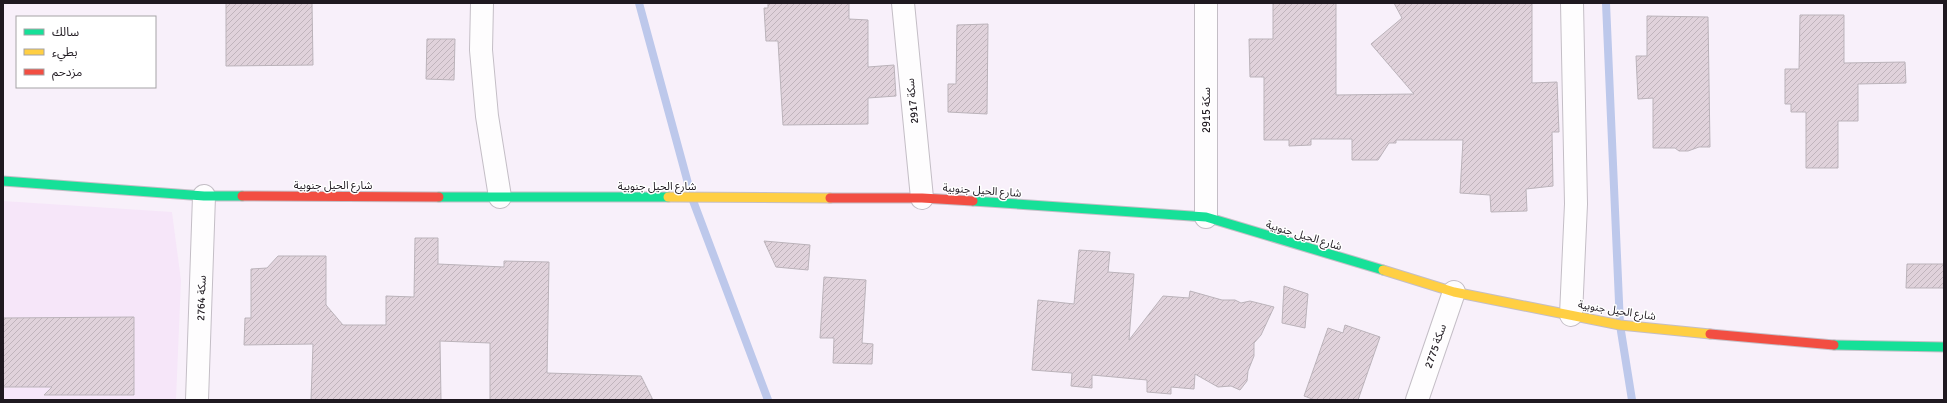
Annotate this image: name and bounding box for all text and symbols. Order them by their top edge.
legend [16,16,156,88]
text: سالك [52,25,79,40]
text: بطيء [52,45,78,62]
text: مزدحم [52,65,82,81]
street label: سكة 2917 [904,77,921,124]
street label: سكة 2915 [1200,87,1213,133]
street label: شارع الحيل جنوبية [294,179,373,193]
street label: شارع الحيل جنوبية [618,180,697,194]
street label: شارع الحيل جنوبية [942,181,1022,201]
street label: شارع الحيل جنوبية [1264,218,1344,254]
street label: سكة 2764 [194,275,209,321]
street label: شارع الحيل جنوبية [1577,298,1657,324]
street label: سكة 2775 [1422,322,1449,370]

